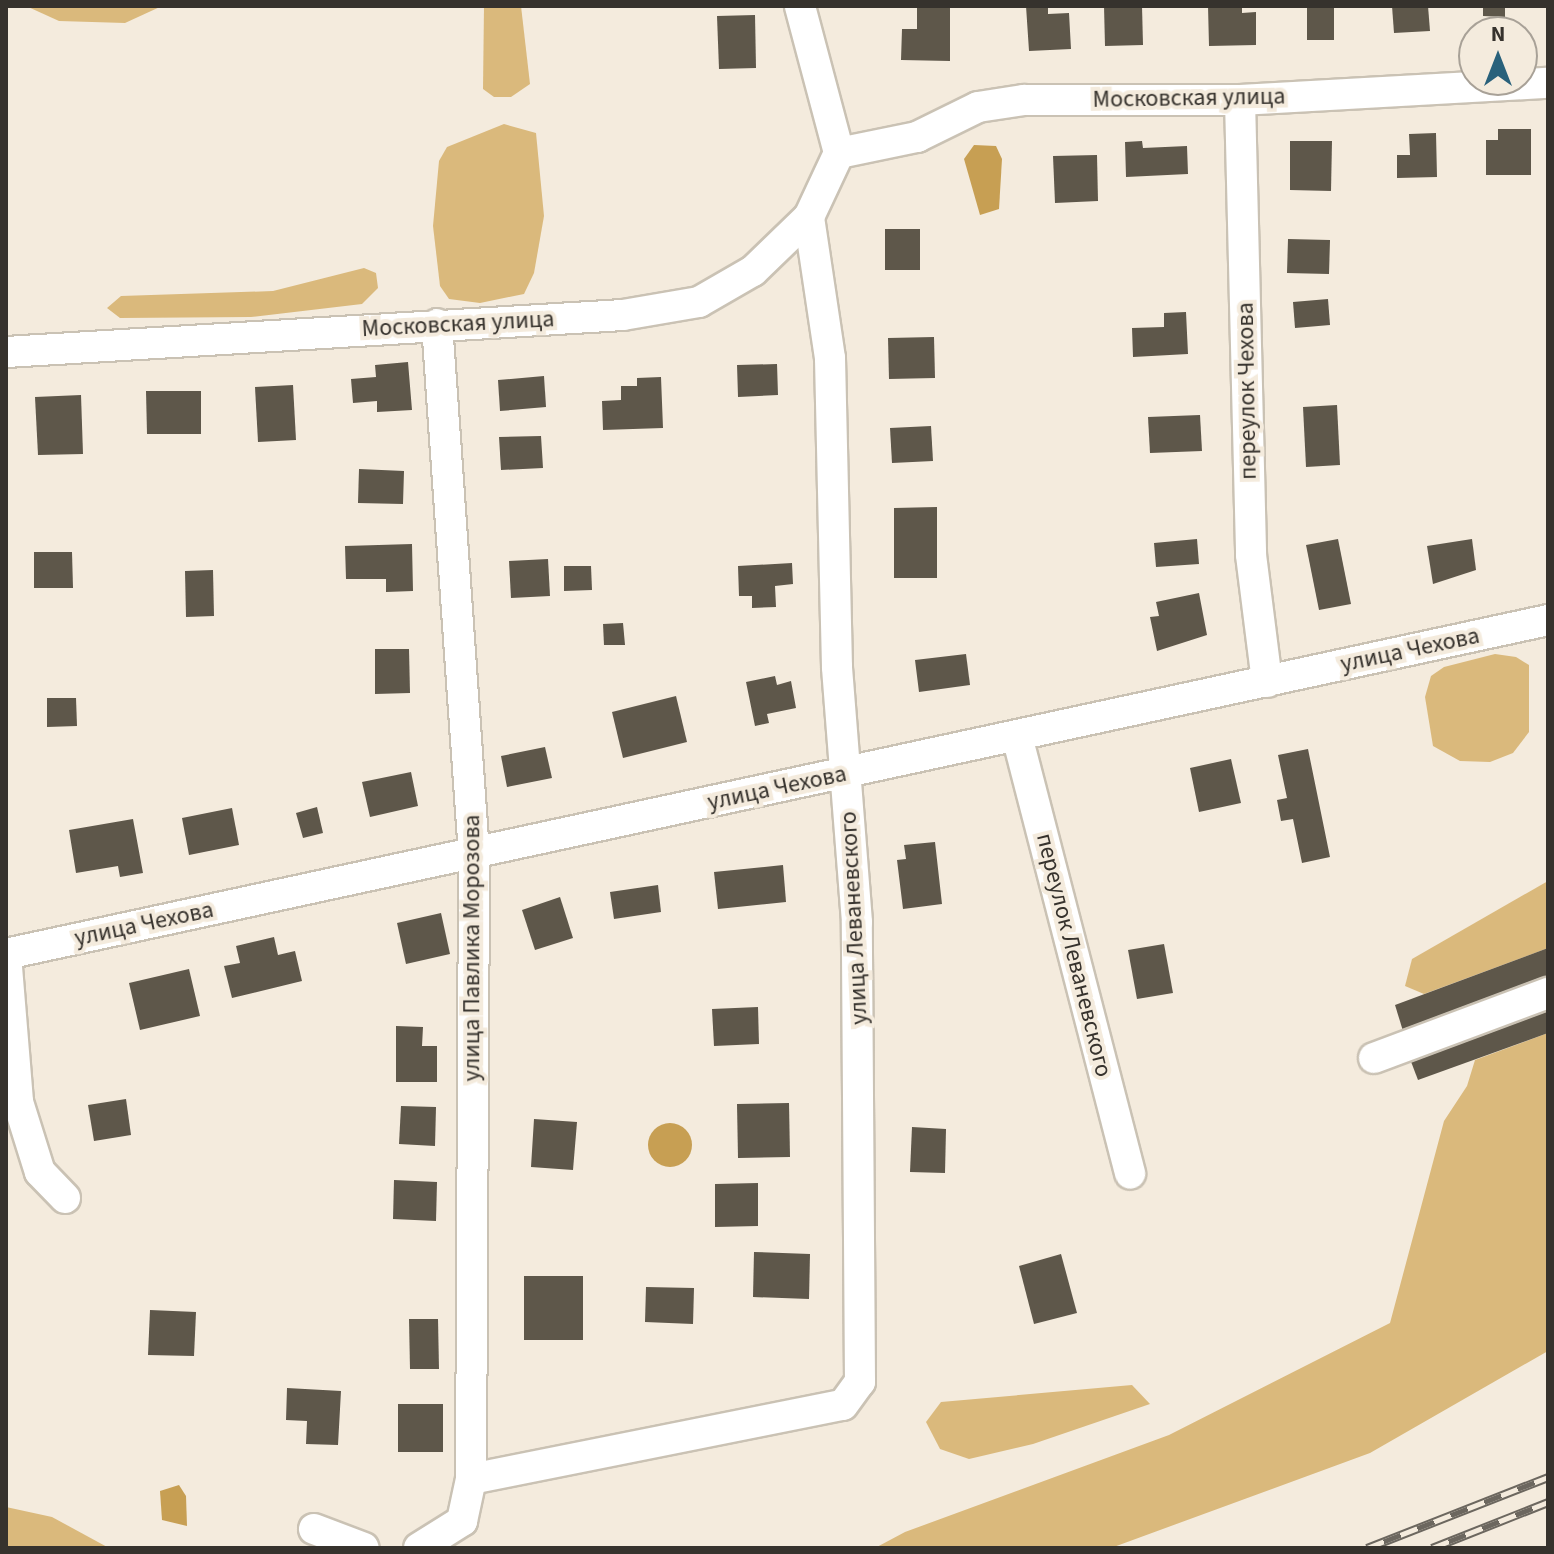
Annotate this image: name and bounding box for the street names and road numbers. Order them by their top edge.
street label: Московская улица [1092,82,1286,114]
street label: переулок Чехова [1231,302,1263,480]
street label: Московская улица [361,305,555,343]
street label: улица Чехова [1338,621,1482,679]
street label: улица Чехова [705,759,849,817]
street label: улица Леваневского [834,810,874,1026]
street label: улица Павлика Морозова [458,815,486,1081]
street label: переулок Леваневского [1030,830,1118,1080]
street label: улица Чехова [72,895,216,953]

